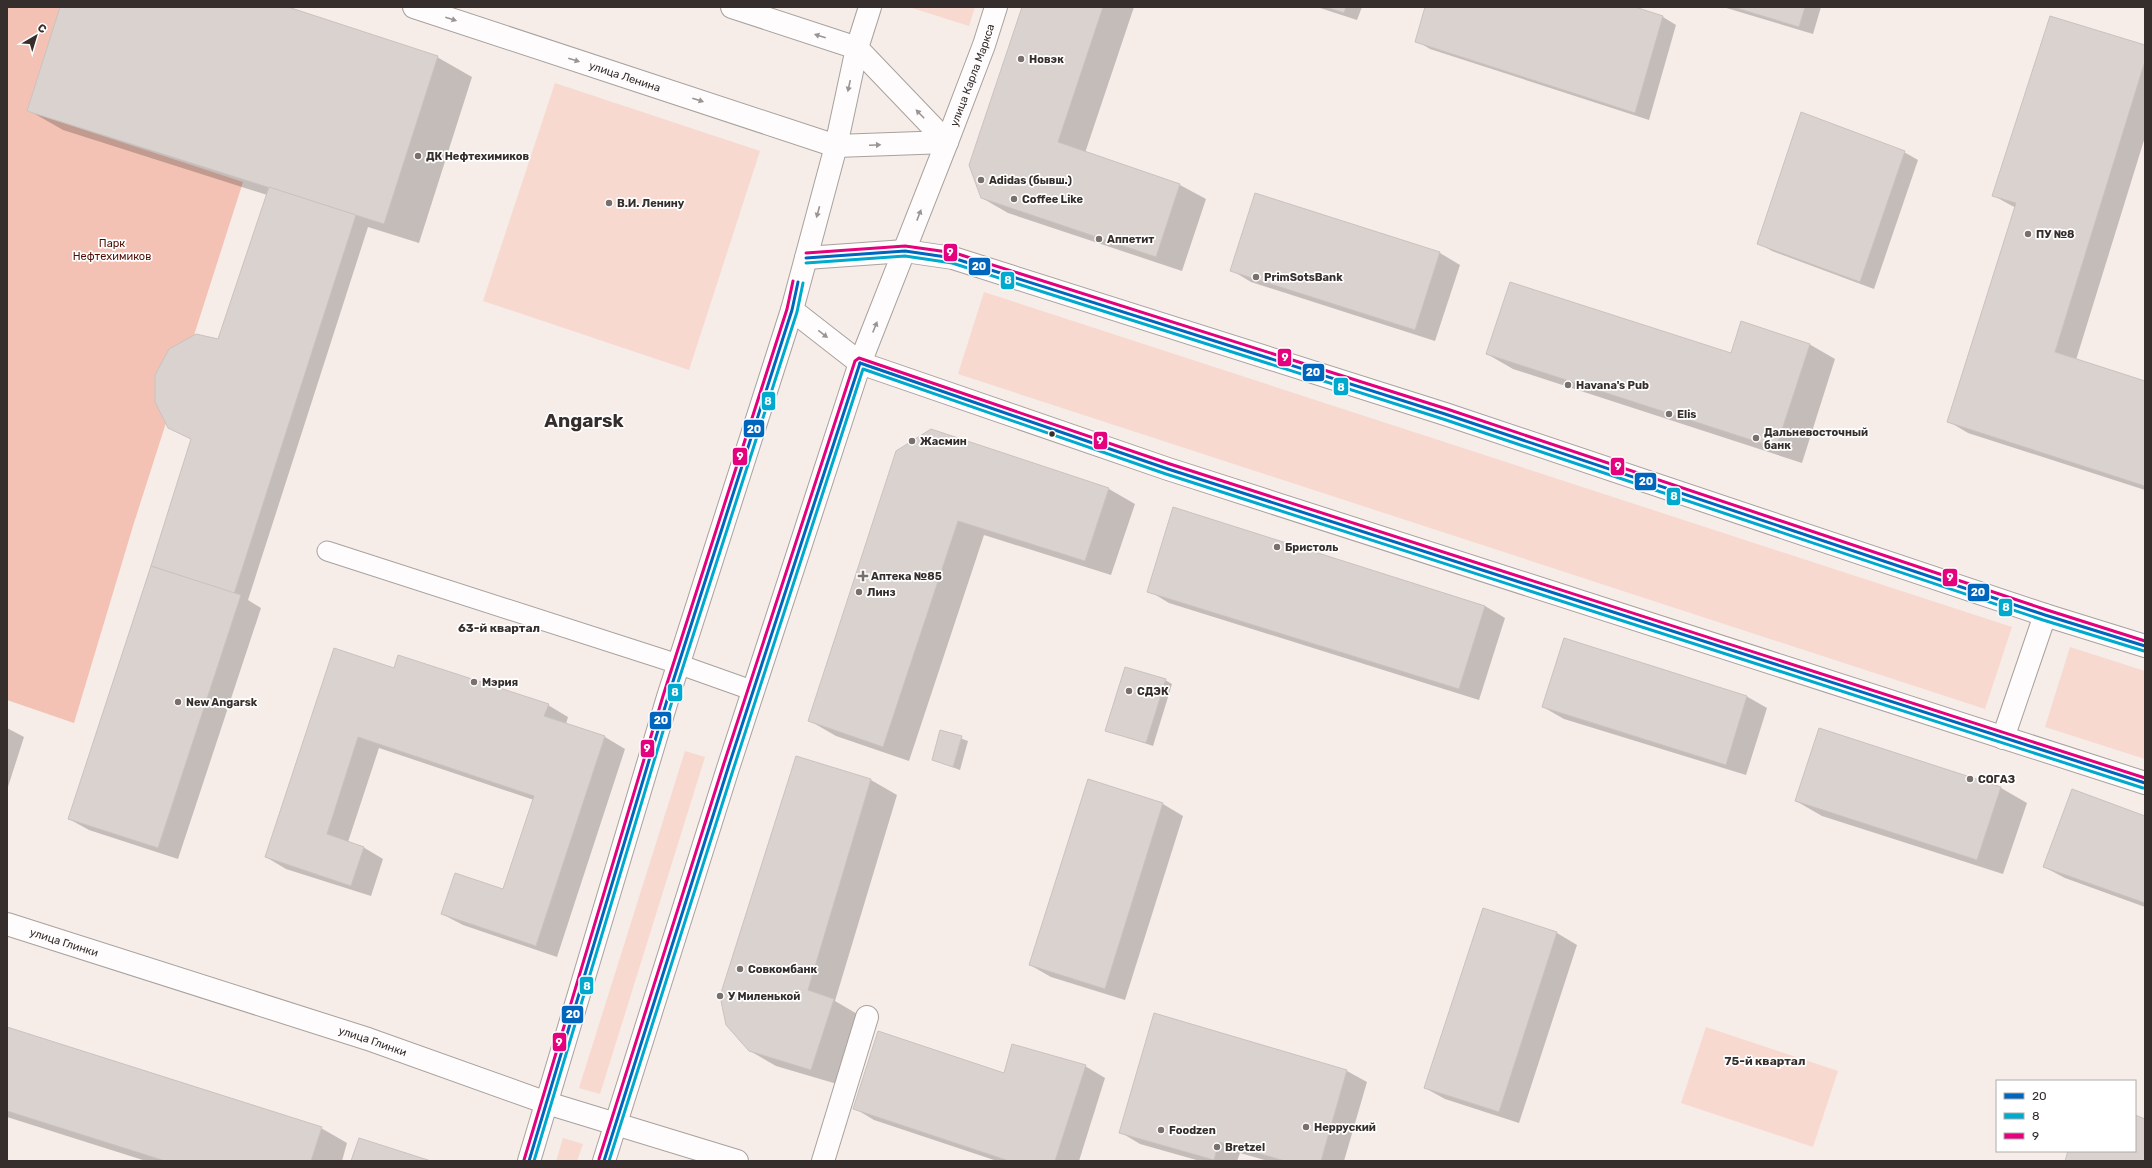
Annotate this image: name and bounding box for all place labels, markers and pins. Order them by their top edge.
place label: Новэк [1029,53,1064,66]
marker: Новэк [1016,54,1026,64]
place label: ДК Нефтехимиков [426,150,529,163]
marker: ДК Нефтехимиков [413,151,423,161]
place label: Adidas (бывш.) [989,174,1072,187]
marker: Adidas (бывш.) [976,175,986,185]
place label: Coffee Like [1022,193,1083,206]
marker: Coffee Like [1009,194,1019,204]
place label: В.И. Ленину [617,197,685,210]
marker: В.И. Ленину [604,198,614,208]
place label: ПУ №8 [2036,228,2075,241]
marker: ПУ №8 [2023,229,2033,239]
place label: Аппетит [1107,233,1154,246]
marker: Аппетит [1094,234,1104,244]
place label: PrimSotsBank [1264,271,1343,284]
marker: PrimSotsBank [1251,272,1261,282]
place label: Havana's Pub [1576,379,1649,392]
marker: Havana's Pub [1563,380,1573,390]
place label: Elis [1677,408,1696,421]
marker: Elis [1664,409,1674,419]
place label: Дальневосточный банк [1764,426,1868,452]
unlabelled marker [1047,429,1057,439]
marker: Дальневосточный банк [1751,433,1761,443]
place label: Жасмин [920,435,967,448]
marker: Жасмин [907,436,917,446]
place label: Бристоль [1285,541,1338,554]
marker: Бристоль [1272,542,1282,552]
place label: Аптека №85 [871,570,942,583]
marker: Аптека №85 [858,571,868,581]
place label: Линз [867,586,896,599]
marker: Линз [854,587,864,597]
place label: Мэрия [482,676,518,689]
marker: Мэрия [469,677,479,687]
place label: СДЭК [1137,685,1169,698]
marker: СДЭК [1124,686,1134,696]
place label: New Angarsk [186,696,258,709]
marker: New Angarsk [173,697,183,707]
place label: СОГАЗ [1978,773,2015,786]
marker: СОГАЗ [1965,774,1975,784]
place label: Совкомбанк [748,963,817,976]
marker: Совкомбанк [735,964,745,974]
place label: У Миленькой [728,990,800,1003]
marker: У Миленькой [715,991,725,1001]
place label: Нерруский [1314,1121,1376,1134]
marker: Нерруский [1301,1122,1311,1132]
place label: Foodzen [1169,1124,1216,1137]
marker: Foodzen [1156,1125,1166,1135]
place label: Bretzel [1225,1141,1265,1154]
marker: Bretzel [1212,1142,1222,1152]

